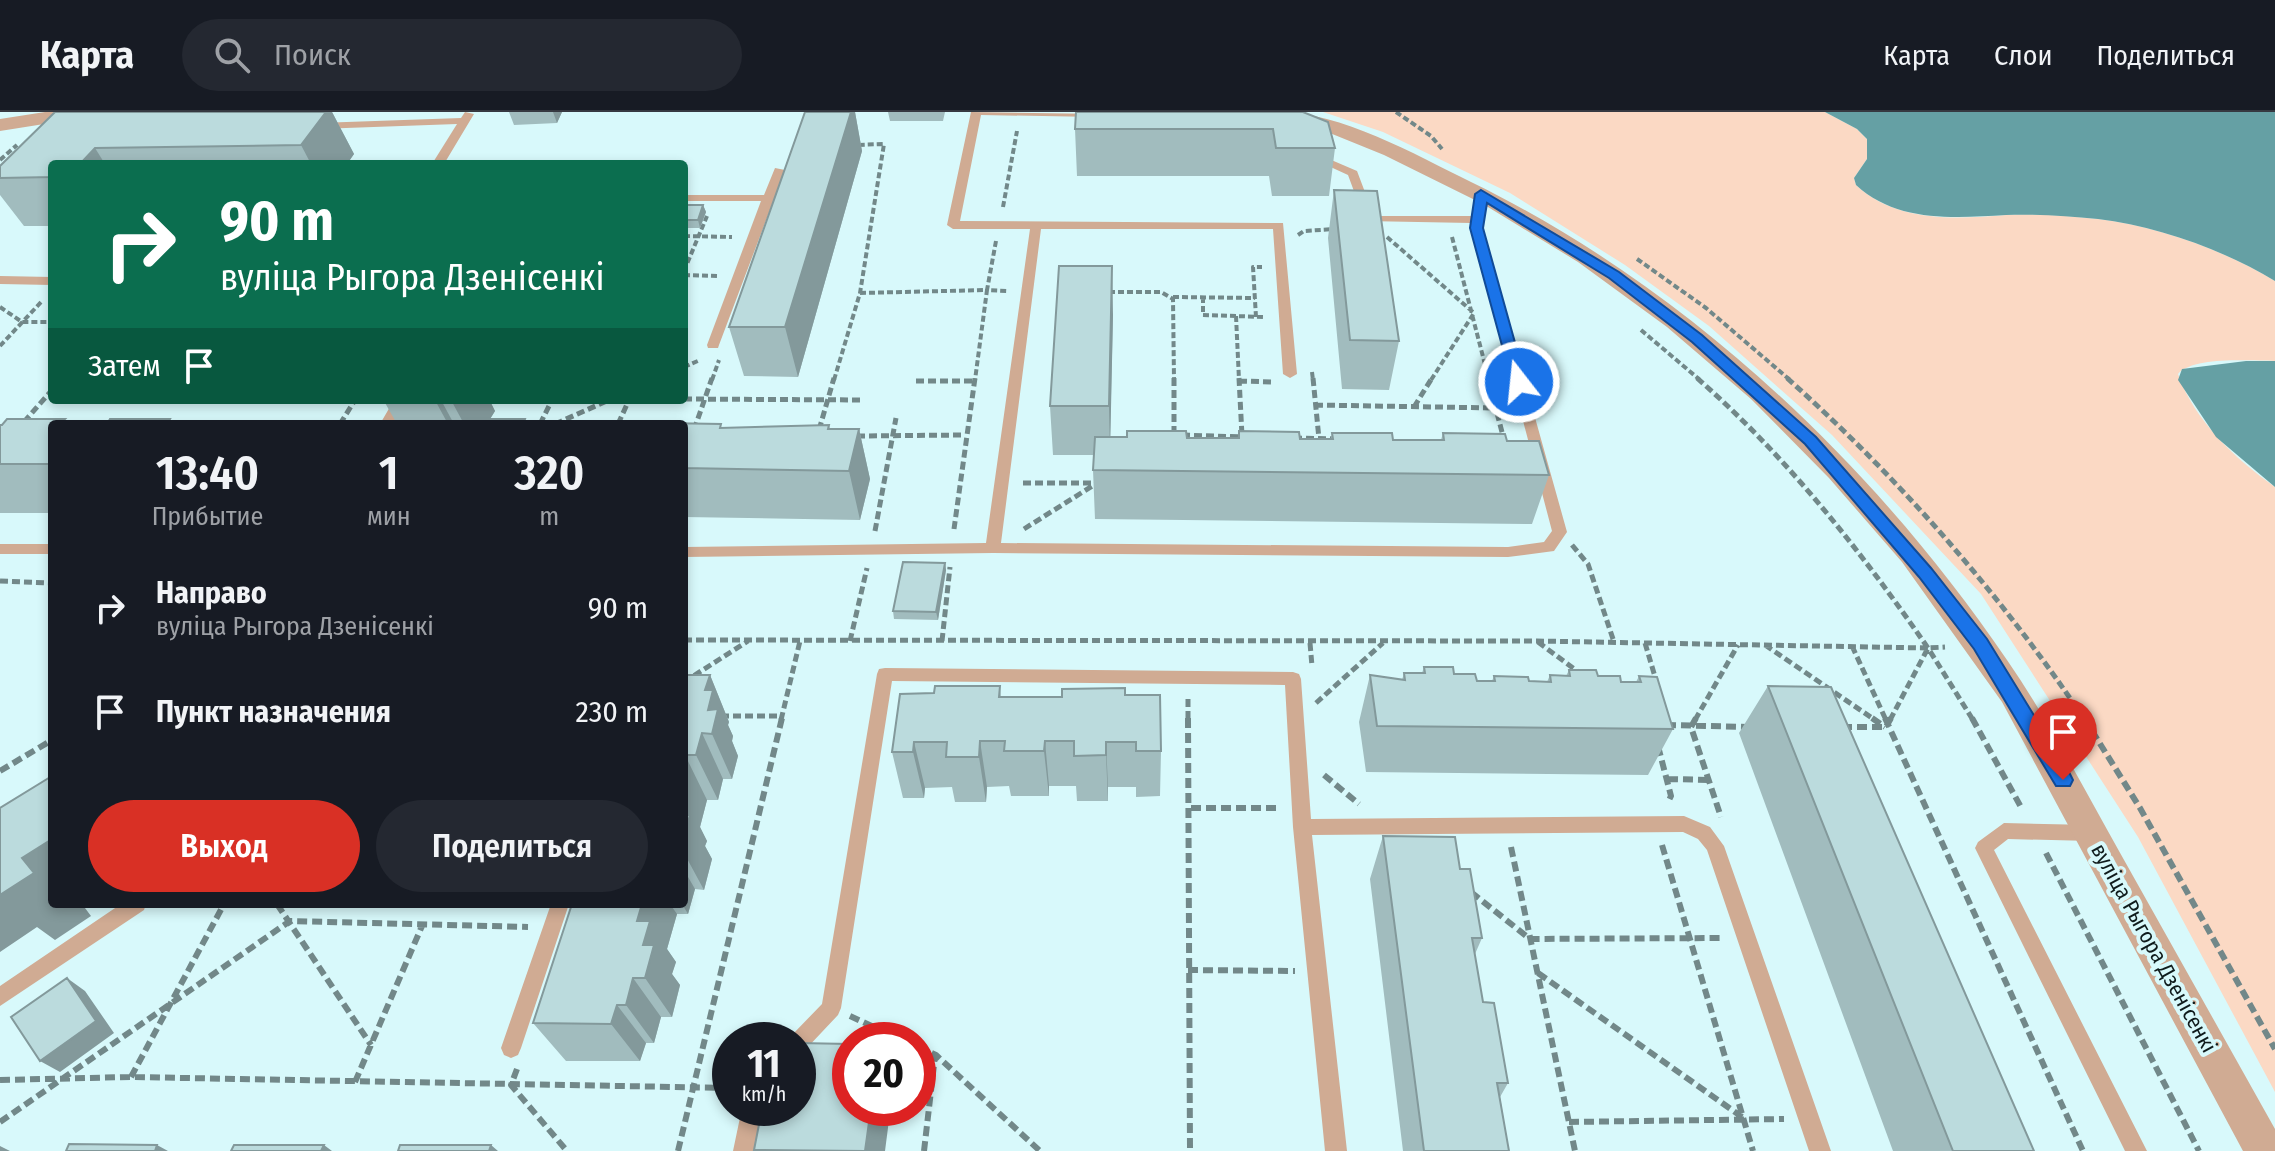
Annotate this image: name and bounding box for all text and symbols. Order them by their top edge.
search box [182,19,742,91]
text: Карта [40,32,134,78]
icon: search [210,33,254,77]
text: Поиск [274,37,351,73]
text: Карта [1883,39,1950,72]
text: Слои [1994,39,2052,72]
text: Поделиться [2096,39,2235,72]
text: 90 m [220,188,334,255]
icon: right [88,192,192,296]
text: вуліца Рыгора Дзенісенкі [220,256,604,300]
position arrow [1477,340,1561,424]
icon: arrive [177,344,221,388]
text: Затем [88,348,161,384]
text: 13:40 [156,444,259,502]
text: 1 [379,444,399,502]
text: 320 [514,444,584,502]
text: Прибытие [152,501,263,532]
text: мин [367,501,411,532]
text: m [539,501,559,532]
text: Направо [156,575,267,611]
icon: right [88,586,132,630]
text: 90 m [588,590,648,626]
text: вуліца Рыгора Дзенісенкі [156,611,434,642]
icon: arrive [88,690,132,734]
text: Пункт назначения [156,694,391,730]
text: 230 m [576,694,648,730]
pin [2029,698,2097,780]
icon: arrive [2041,710,2085,754]
button: Выход [88,800,360,892]
button: Поделиться [376,800,648,892]
street label: вуліца Рыгора Дзенісенкі [2085,839,2223,1057]
speed limit sign: 20 [832,1022,936,1126]
text: 11 [747,1040,781,1088]
text: km/h [742,1082,786,1106]

